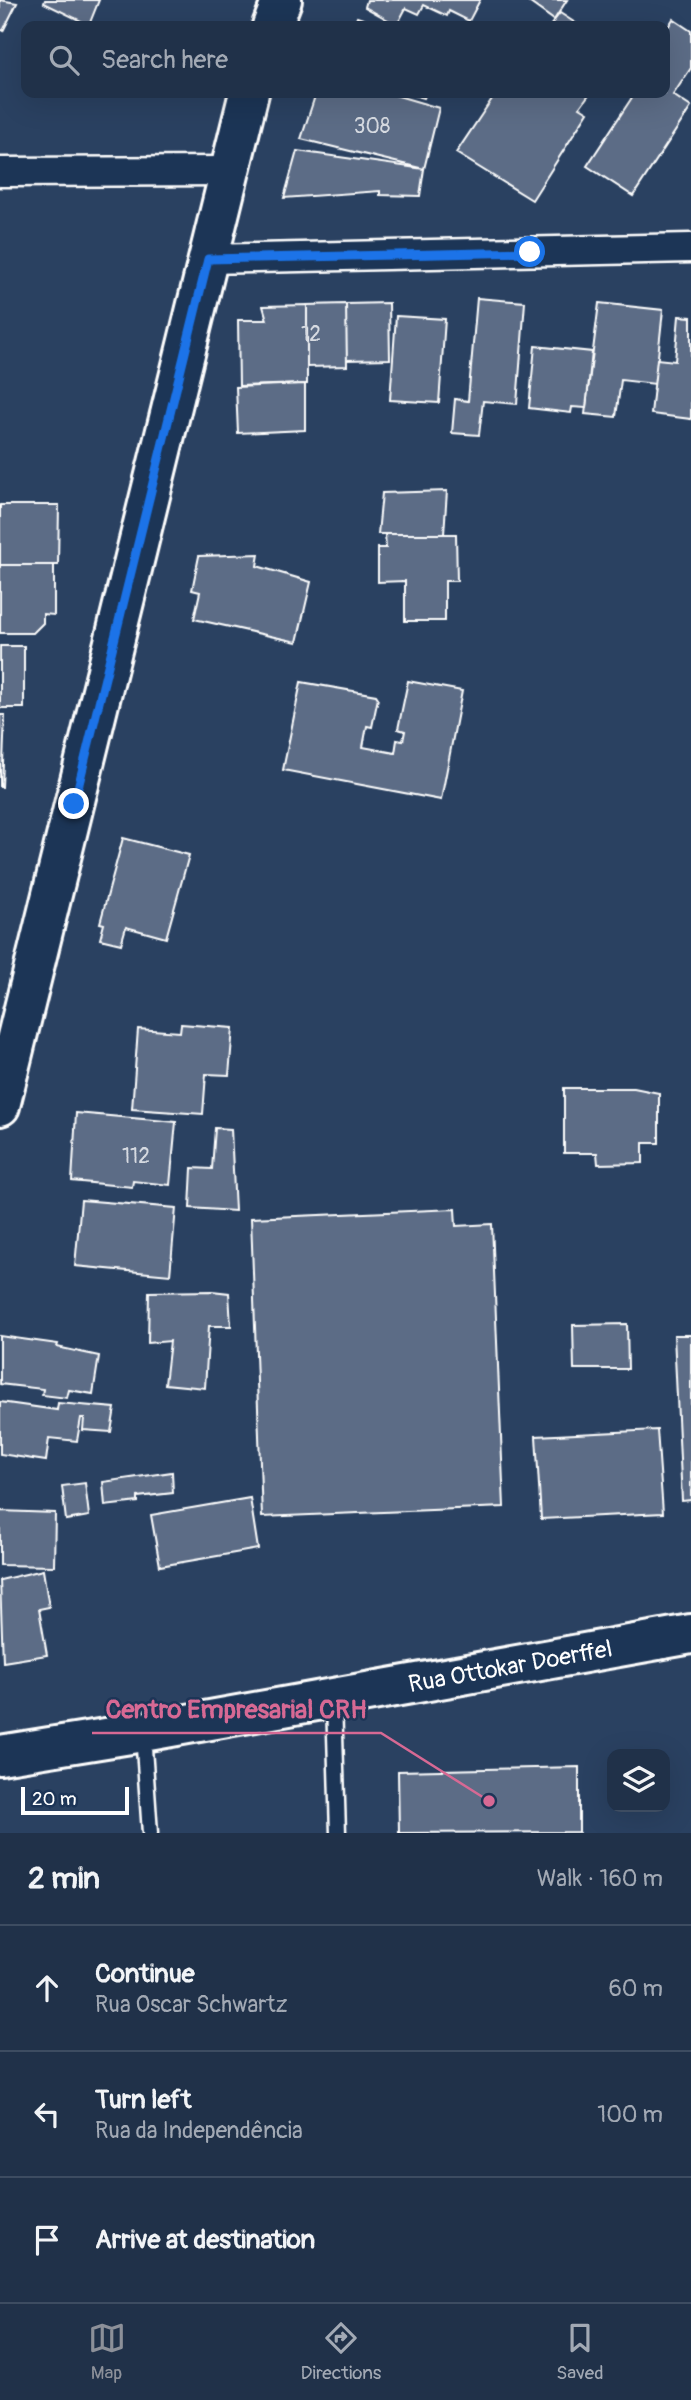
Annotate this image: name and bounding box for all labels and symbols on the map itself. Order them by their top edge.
house number: 308 [354,113,390,140]
route start [514,236,545,267]
house number: 12 [301,321,321,348]
route end [58,788,89,819]
house number: 112 [122,1143,150,1170]
street label: Rua Ottokar Doerffel [406,1634,615,1699]
callout: Centro Empresarial CRH [92,1686,381,1733]
text: Centro Empresarial CRH [105,1694,367,1726]
scale bar [21,1784,130,1816]

